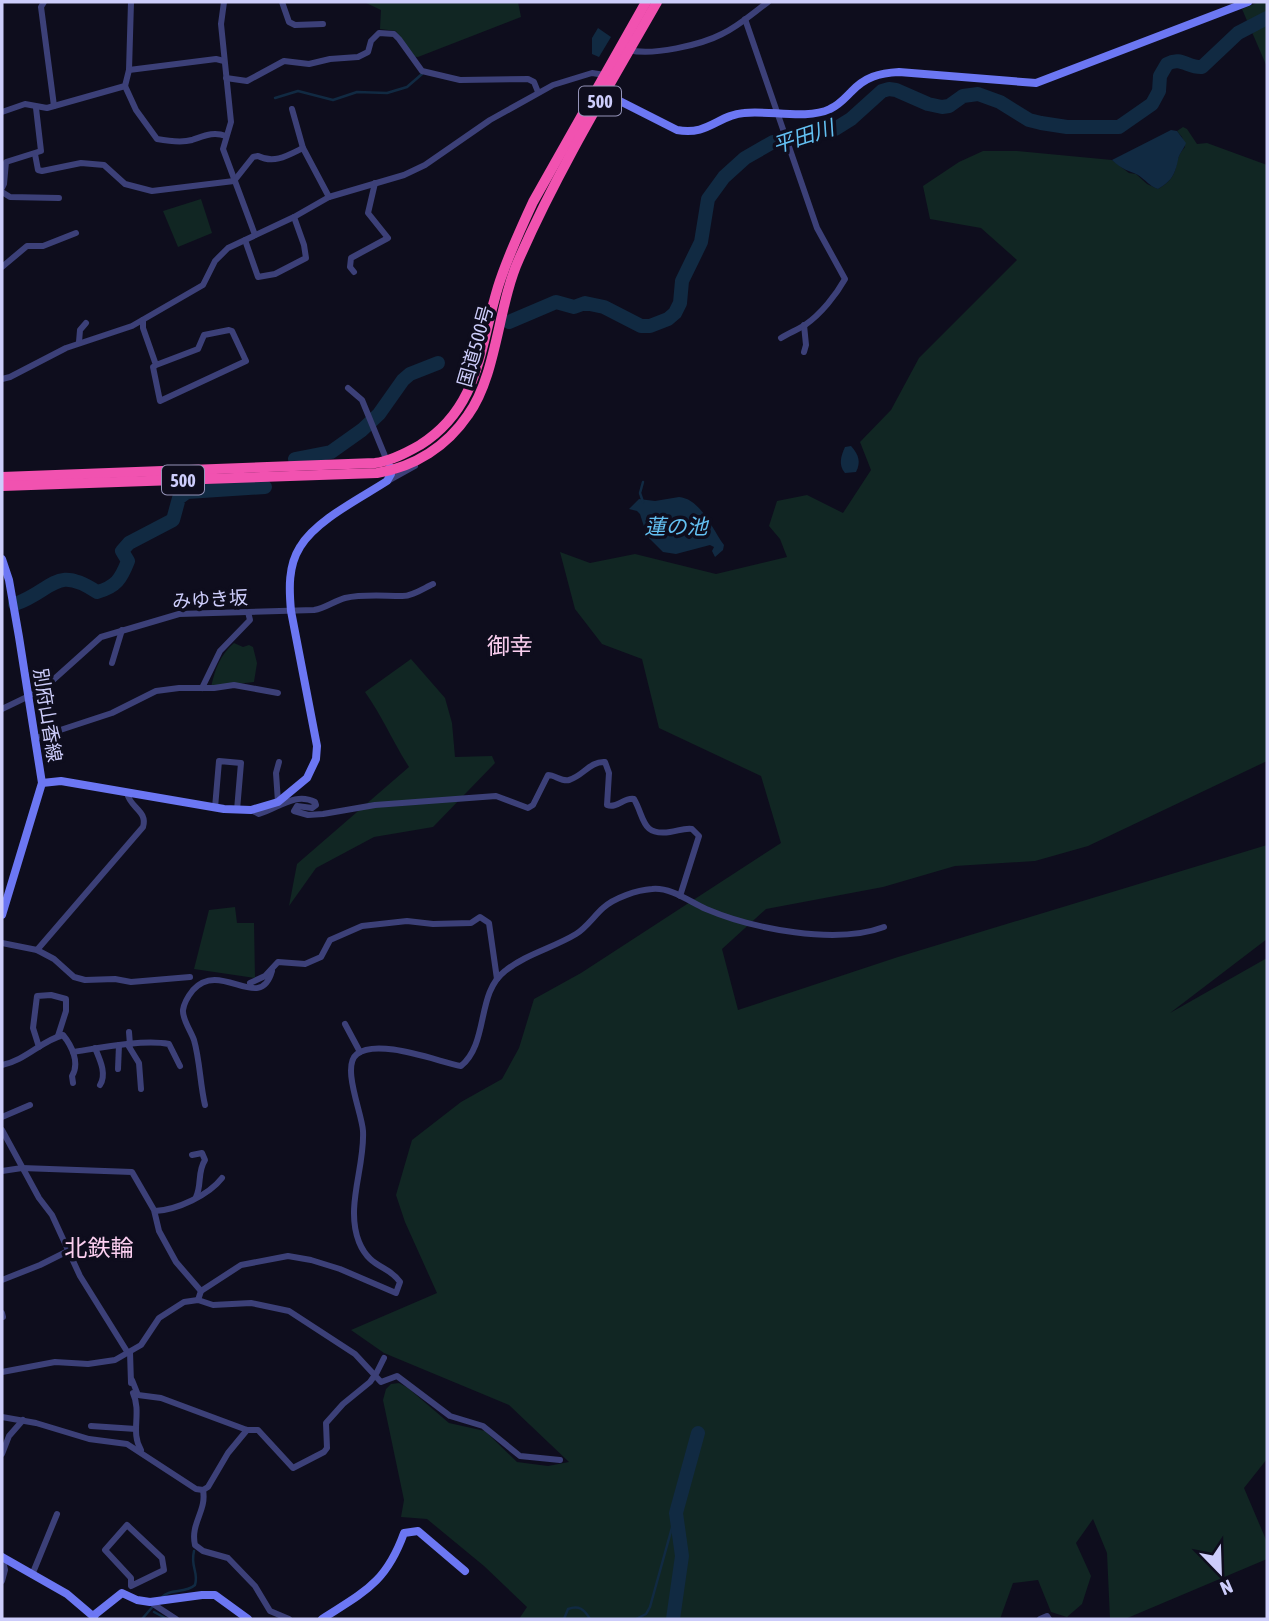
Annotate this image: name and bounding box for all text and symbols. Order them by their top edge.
road number: 500 [579,86,621,116]
water label: 平田川 [769,114,839,157]
street label: 国道500号 [453,303,497,389]
road number: 500 [162,466,204,494]
water label: 蓮の池 [645,514,709,538]
street label: みゆき坂 [171,586,249,612]
district label: 御幸 [487,633,533,659]
street label: 別府山香線 [30,666,66,764]
district label: 北鉄輪 [65,1235,134,1261]
north arrow [1185,1537,1255,1607]
text: N [1217,1575,1236,1600]

